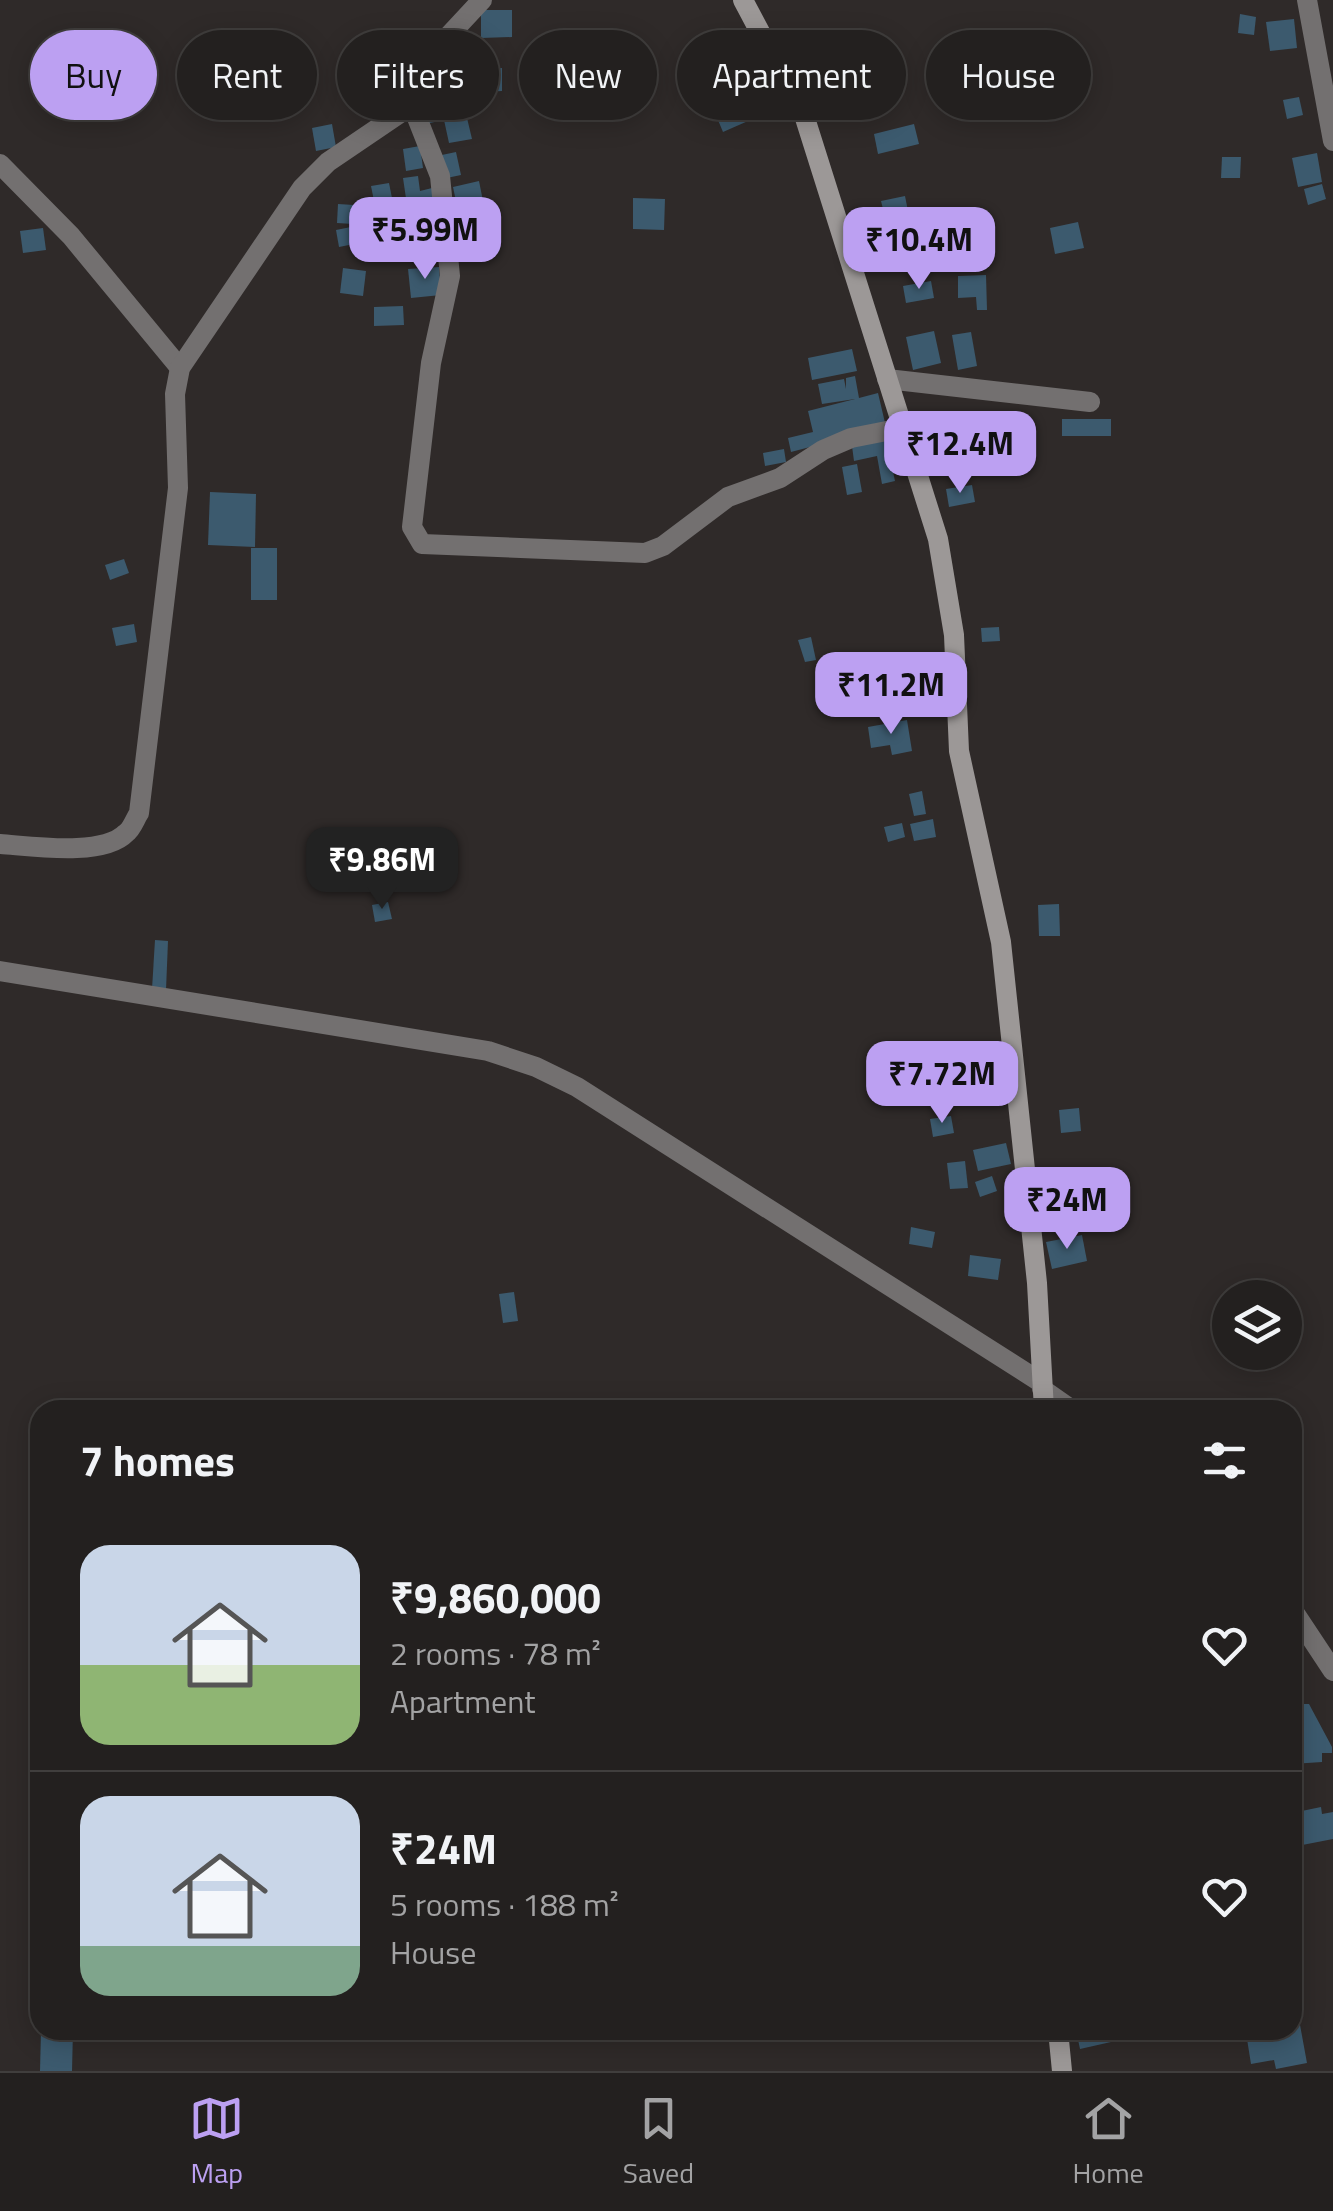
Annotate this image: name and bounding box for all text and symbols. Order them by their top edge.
chip: Buy [30,30,157,120]
chip: Rent [177,30,317,120]
chip: Filters [337,30,499,120]
chip: New [519,30,657,120]
chip: Apartment [677,30,906,120]
chip: House [926,30,1091,120]
pin: ₹5.99M [344,197,506,282]
text: ₹5.99M [371,205,479,253]
pin: ₹10.4M [838,207,1000,292]
text: ₹10.4M [865,215,973,263]
pin: ₹12.4M [879,411,1041,496]
text: ₹12.4M [906,419,1014,467]
pin: ₹11.2M [810,652,972,737]
text: ₹11.2M [837,660,945,708]
pin: ₹9.86M [301,827,463,912]
text: ₹9.86M [328,835,436,883]
pin: ₹7.72M [861,1041,1023,1126]
text: ₹7.72M [888,1049,996,1097]
pin: ₹24M [1008,1167,1126,1252]
text: ₹24M [1026,1175,1108,1223]
map controls [1212,1280,1302,1370]
button: layers [1212,1280,1302,1370]
text: 7 homes [80,1428,235,1492]
icon: filters [1197,1433,1252,1488]
text: ₹9,860,000 [390,1565,601,1629]
icon: home [160,1585,280,1705]
icon: heart [1197,1618,1252,1673]
text: 2 rooms · 78 m² [390,1629,601,1677]
text: Apartment [390,1677,536,1725]
text: ₹24M [390,1816,497,1880]
icon: home [160,1836,280,1956]
icon: heart [1197,1869,1252,1924]
text: 5 rooms · 188 m² [390,1880,619,1928]
text: House [390,1928,476,1976]
tab: Map [189,2091,244,2194]
tab: Saved [623,2091,694,2194]
tab: Home [1073,2091,1144,2194]

